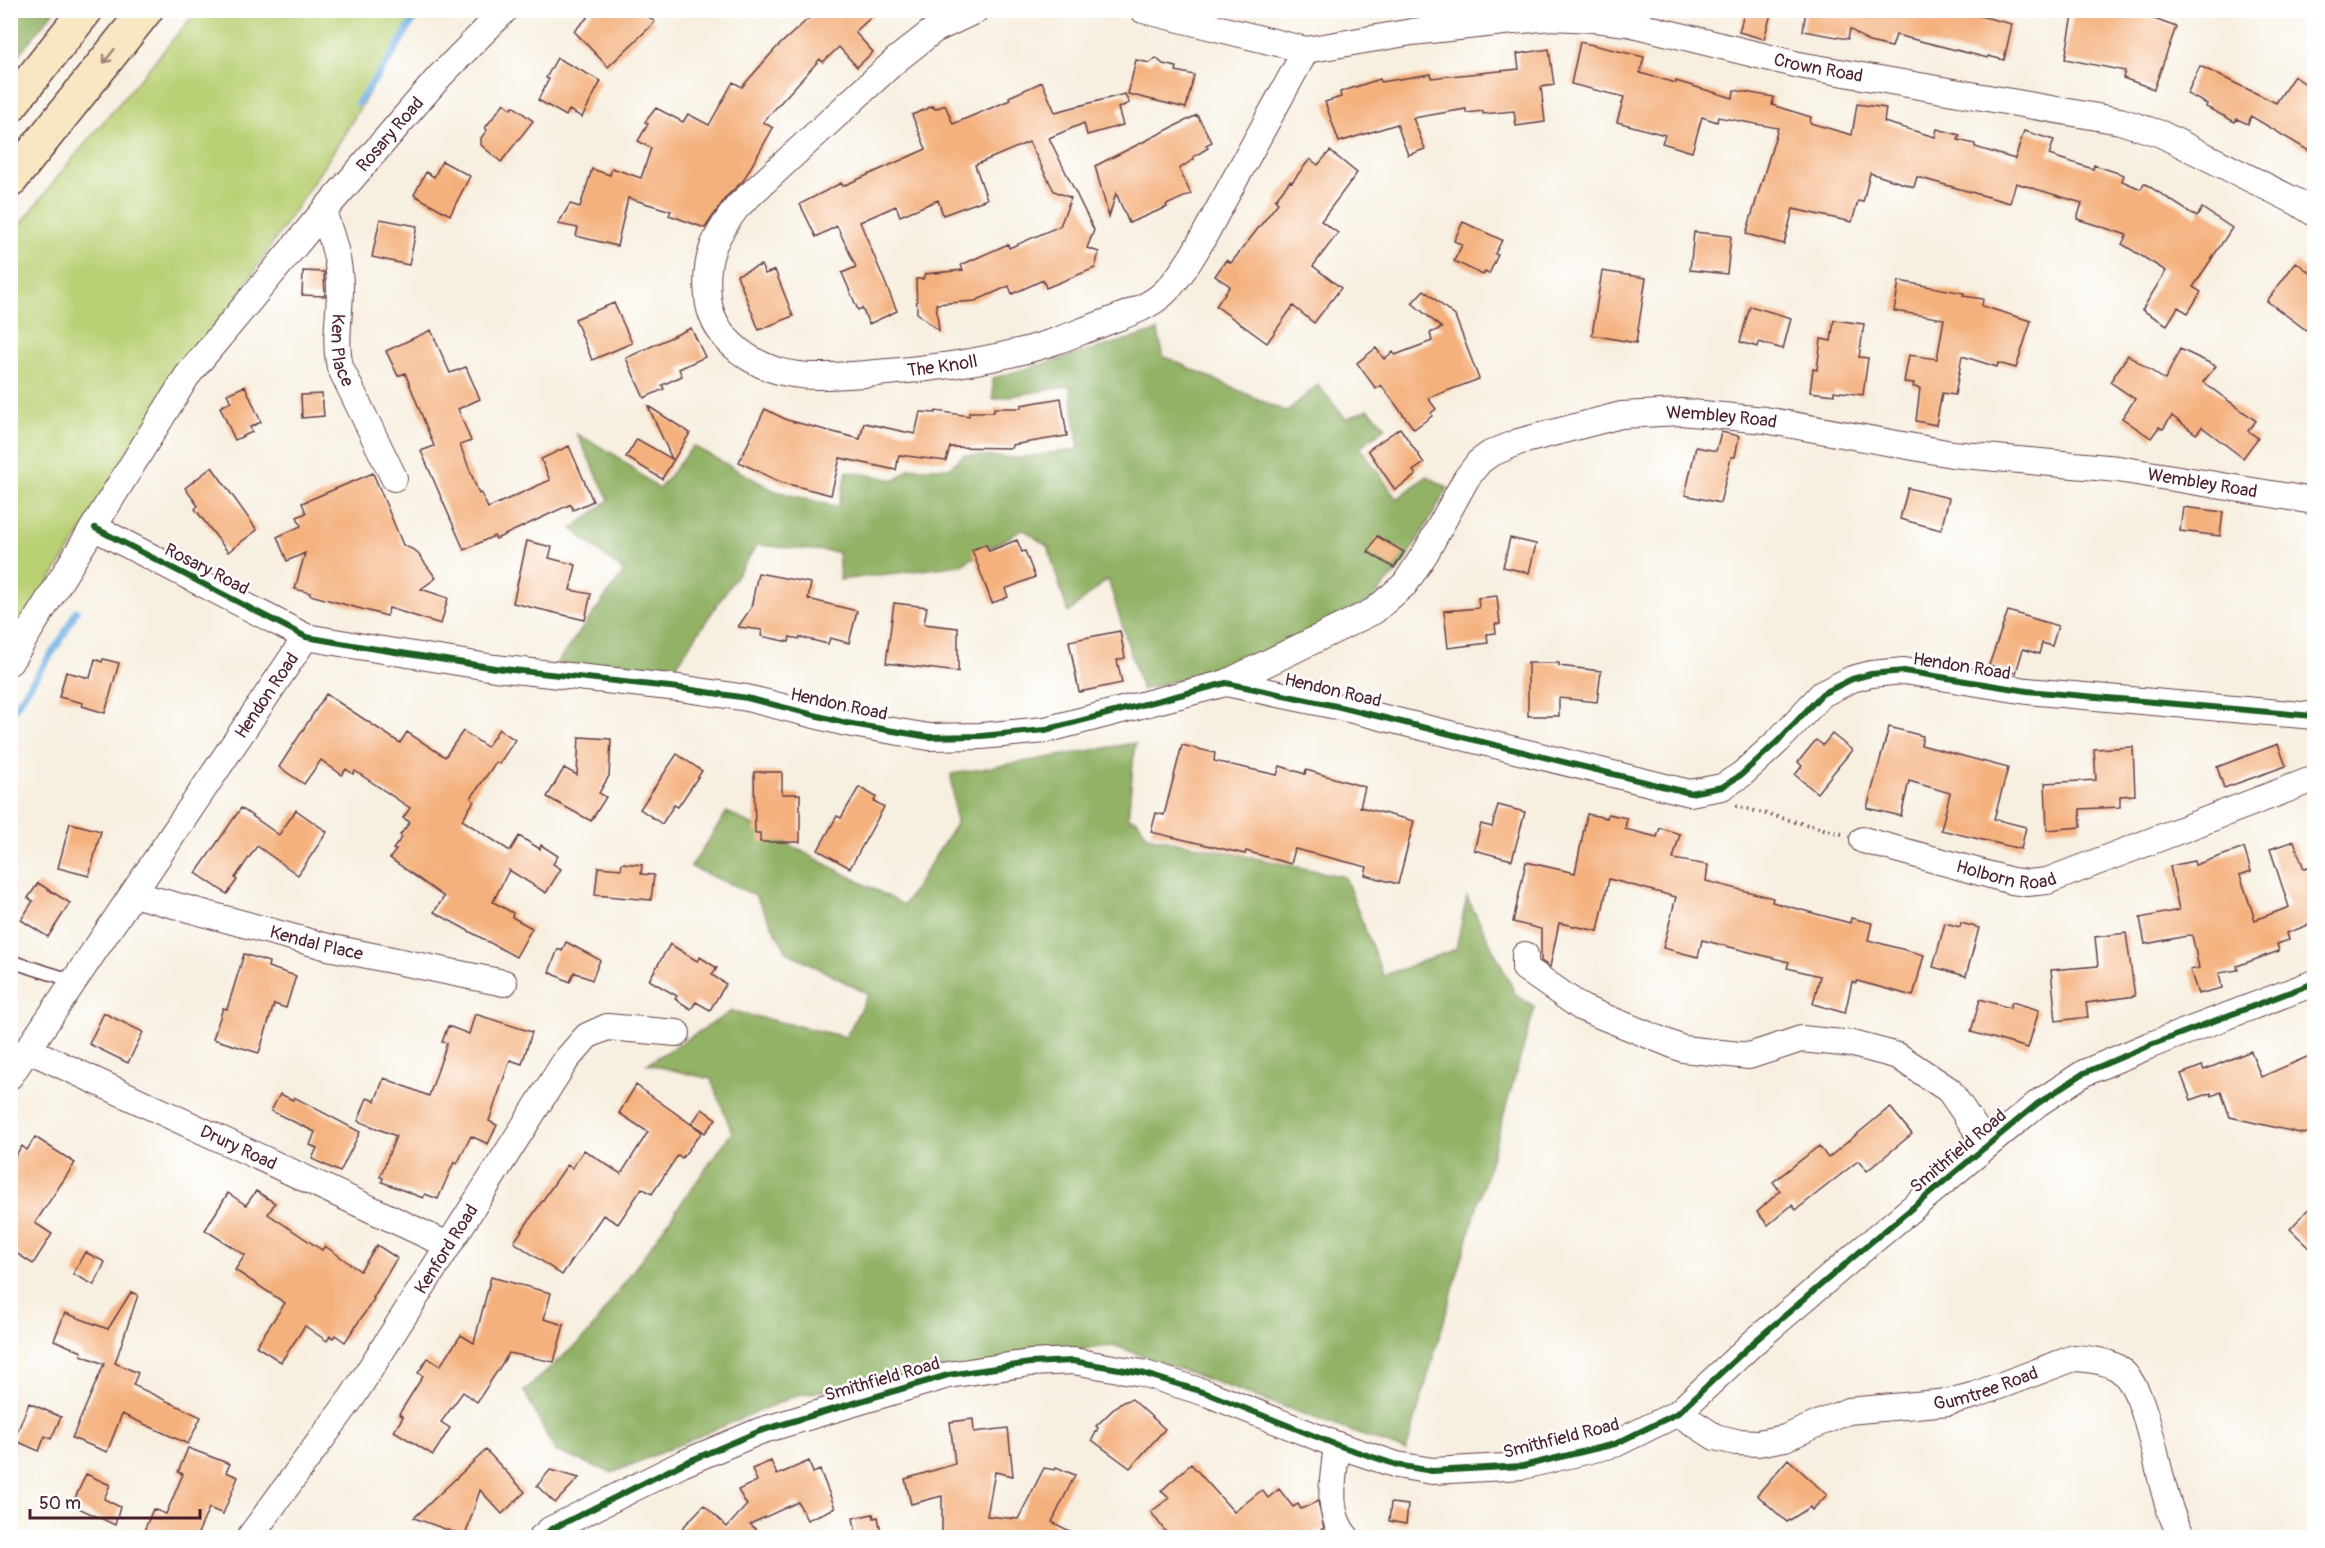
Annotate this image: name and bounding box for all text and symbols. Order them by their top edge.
one-way arrow [103,48,116,64]
street label: Crown Road [1771,48,1865,88]
street label: Rosary Road [352,92,429,177]
street label: Ken Place [325,313,359,391]
street label: The Knoll [906,350,979,382]
street label: Wembley Road [1666,401,1779,434]
street label: Wembley Road [2146,463,2259,504]
street label: Rosary Road [161,538,253,601]
street label: Hendon Road [1911,647,2012,686]
street label: Hendon Road [230,648,304,743]
street label: Hendon Road [1282,668,1384,713]
street label: Hendon Road [788,683,890,726]
street label: Holborn Road [1953,855,2060,895]
street label: Kendal Place [267,921,365,966]
street label: Smithfield Road [1905,1104,2011,1198]
street label: Drury Road [196,1120,280,1176]
street label: Kenford Road [410,1200,483,1298]
street label: Smithfield Road [822,1352,943,1407]
street label: Gumtree Road [1933,1361,2041,1415]
street label: Smithfield Road [1501,1413,1622,1464]
scale bar [30,1482,200,1520]
text: 50 m [39,1492,81,1515]

